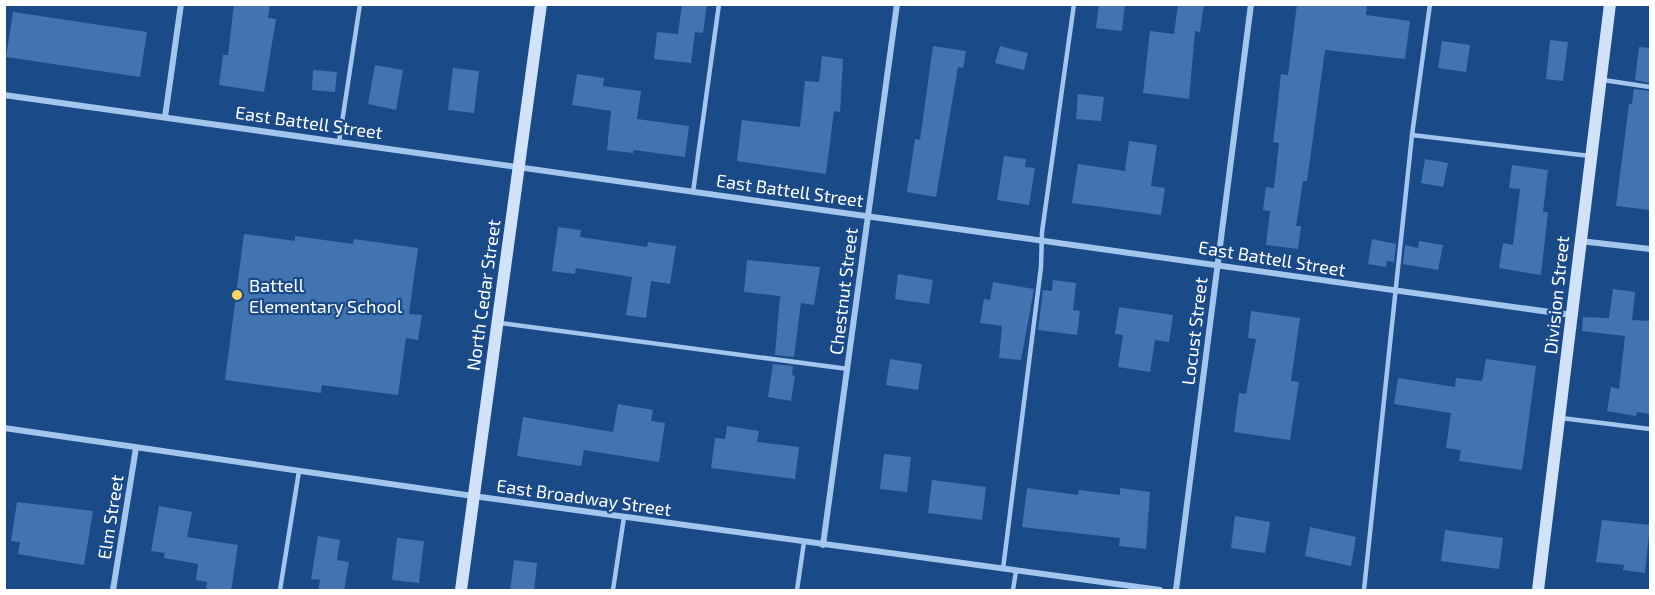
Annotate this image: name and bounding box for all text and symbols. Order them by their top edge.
street label: East Battell Street [234,101,384,143]
street label: East Battell Street [715,169,865,211]
street label: North Cedar Street [461,218,505,372]
street label: Chestnut Street [824,226,862,356]
street label: Division Street [1539,235,1573,355]
street label: East Battell Street [1197,236,1347,281]
place label: Battell Elementary School [249,274,403,317]
street label: Locust Street [1176,276,1212,386]
marker: Battell Elementary School [230,288,244,302]
street label: Elm Street [92,473,128,561]
street label: East Broadway Street [495,474,673,520]

